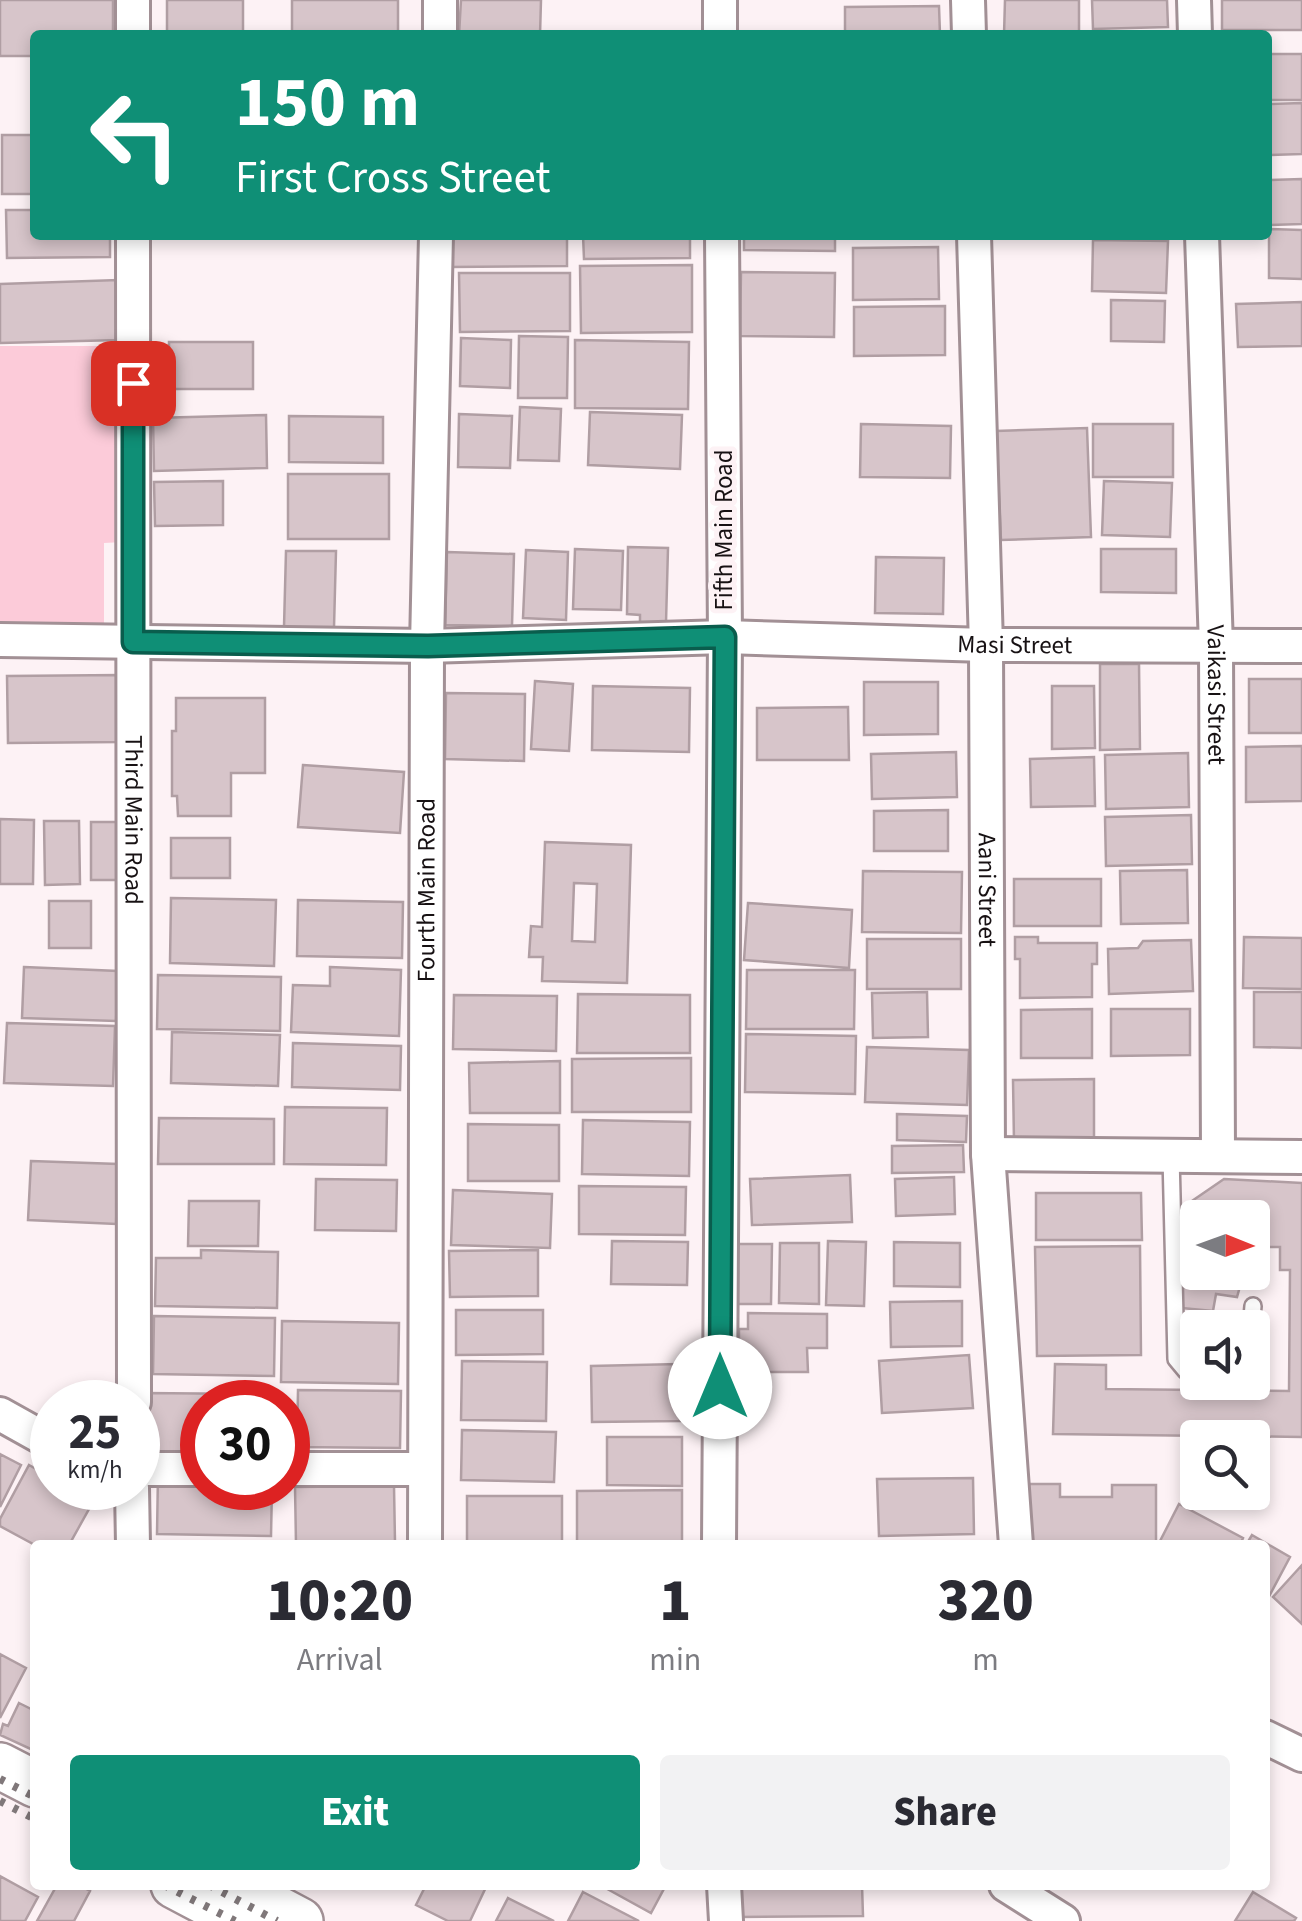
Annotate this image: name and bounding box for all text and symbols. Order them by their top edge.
text: 150 m [235,53,420,153]
icon: left [70,70,200,200]
text: First Cross Street [235,146,551,210]
pin [91,341,176,426]
icon: arrive [106,356,161,411]
street label: Fifth Main Road [706,449,742,611]
street label: Vaikasi Street [1197,624,1234,765]
street label: Masi Street [957,626,1073,663]
street label: Third Main Road [115,735,152,905]
street label: Fourth Main Road [408,798,445,982]
street label: Aani Street [969,833,1005,948]
north arrow [1180,1200,1270,1290]
map controls [1180,1200,1270,1510]
button: sound [1180,1310,1270,1400]
position arrow [668,1335,772,1439]
speed limit sign: 30 [180,1380,310,1510]
text: 25 [69,1397,121,1468]
button: search [1180,1420,1270,1510]
text: km/h [67,1452,123,1488]
text: 10:20 [266,1559,413,1644]
text: 1 [659,1559,691,1644]
text: 320 [938,1559,1034,1644]
text: Arrival [297,1637,383,1683]
text: min [649,1637,701,1683]
text: m [972,1637,999,1683]
button: Exit [70,1755,640,1870]
button: Share [660,1755,1230,1870]

